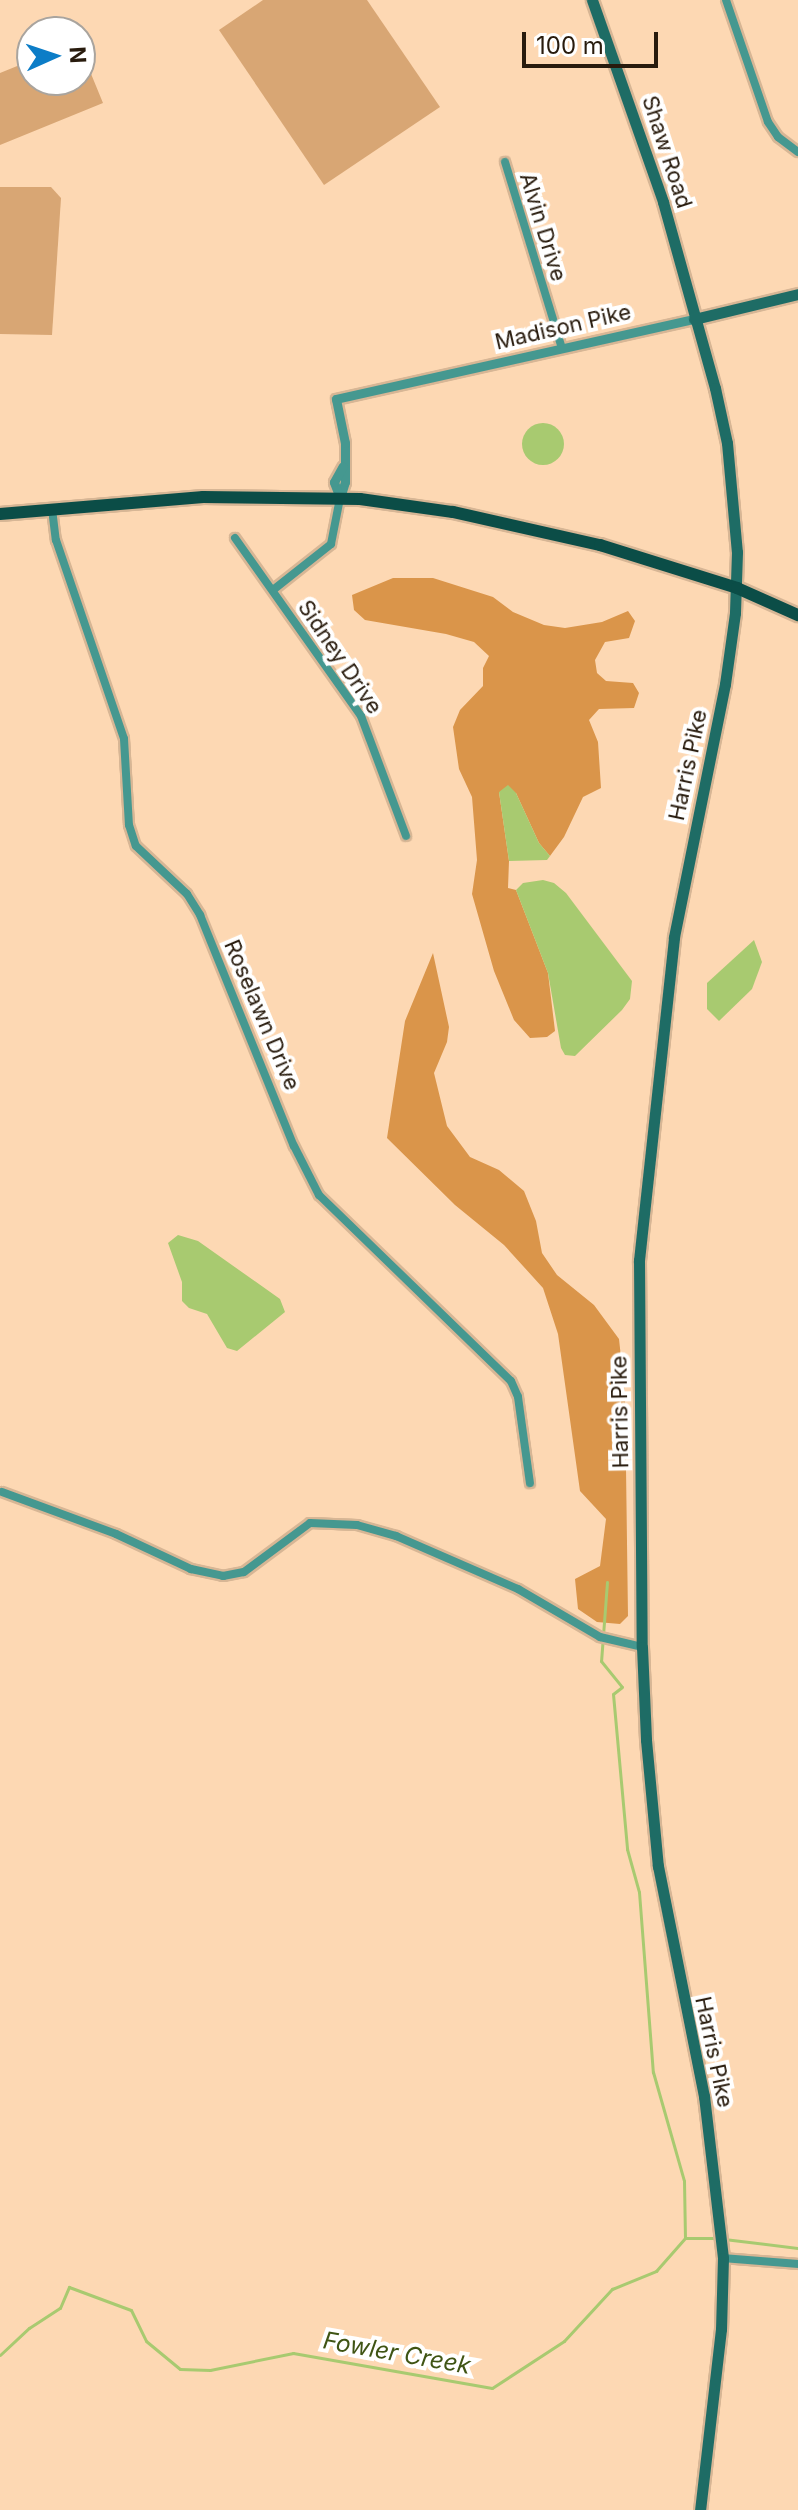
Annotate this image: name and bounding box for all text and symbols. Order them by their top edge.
north arrow [16,16,96,96]
scale bar [526,16,662,66]
text: 100 m [536,31,604,60]
text: N [65,46,91,64]
street label: Shaw Road [636,92,698,212]
street label: Alvin Drive [514,170,572,284]
street label: Madison Pike [492,299,634,355]
street label: Sidney Drive [292,595,388,719]
street label: Harris Pike [663,707,713,823]
street label: Roselawn Drive [218,936,306,1094]
street label: Harris Pike [606,1355,634,1469]
street label: Harris Pike [689,1994,739,2110]
water label: Fowler Creek [321,2326,473,2380]

